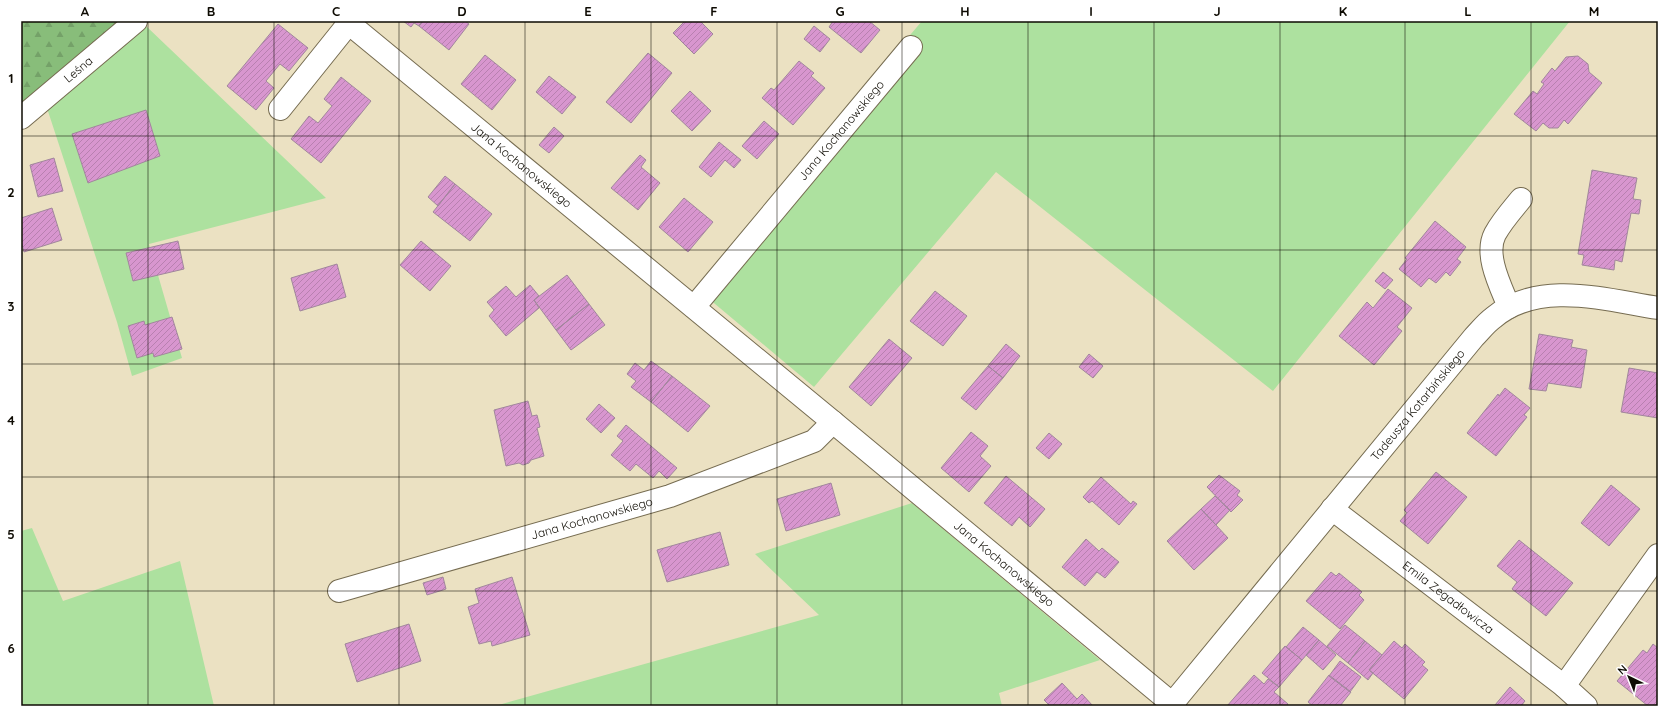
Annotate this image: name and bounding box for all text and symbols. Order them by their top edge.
text: A [81,3,90,19]
text: B [207,3,215,19]
text: C [332,3,340,19]
text: D [457,3,467,19]
text: E [584,3,592,19]
text: F [710,3,718,19]
text: G [835,3,845,19]
text: H [960,3,970,19]
text: I [1089,3,1093,19]
text: J [1213,3,1221,19]
text: K [1339,3,1348,19]
text: L [1464,3,1472,19]
text: M [1589,3,1599,19]
street label: Leśna [61,53,95,86]
text: 1 [8,70,14,86]
street label: Jana Kochanowskiego [795,77,887,183]
street label: Jana Kochanowskiego [468,119,575,211]
text: 2 [7,184,15,200]
text: 3 [8,298,15,314]
street label: Tadeusza Kotarbińskiego [1367,346,1468,464]
text: 4 [7,412,15,428]
street label: Jana Kochanowskiego [529,493,654,543]
street label: Jana Kochanowskiego [951,517,1058,610]
text: 5 [7,526,15,542]
street label: Emila Zegadłowicza [1400,558,1497,637]
text: 6 [7,640,15,656]
north arrow [1609,657,1649,697]
text: N [1614,662,1630,678]

